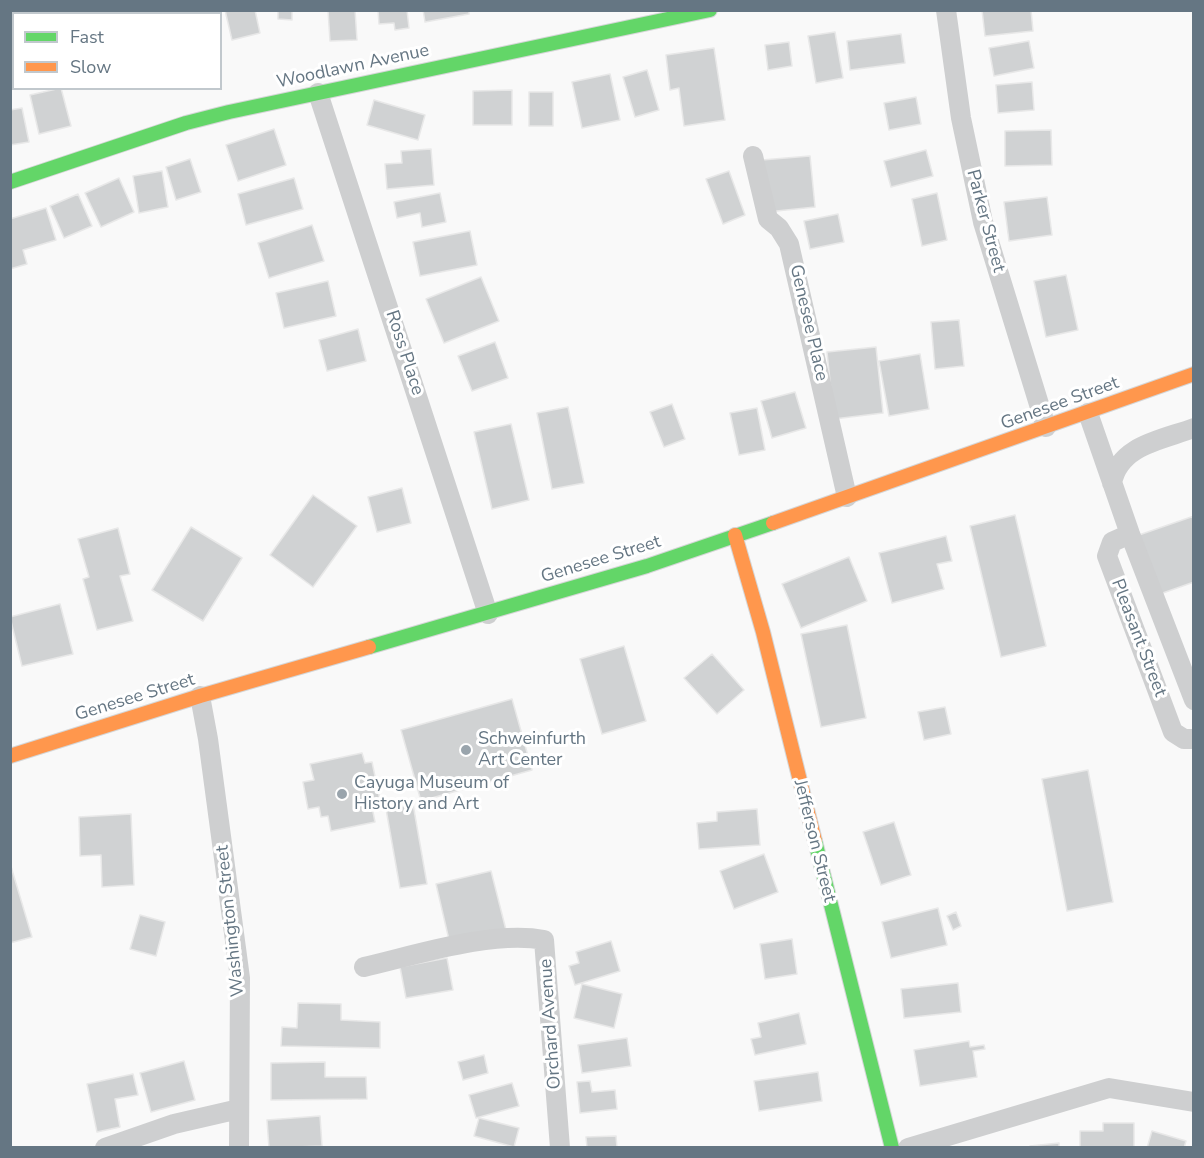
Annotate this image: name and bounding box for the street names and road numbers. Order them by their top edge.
street label: Woodlawn Avenue [275,40,431,94]
street label: Parker Street [961,167,1009,275]
street label: Genesee Place [784,263,832,383]
street label: Ross Place [380,308,428,398]
street label: Genesee Street [998,373,1122,435]
street label: Genesee Street [539,532,663,588]
street label: Pleasant Street [1106,576,1170,700]
street label: Genesee Street [73,670,197,726]
street label: Jefferson Street [788,778,840,904]
street label: Washington Street [212,844,250,998]
street label: Orchard Avenue [536,958,566,1090]

